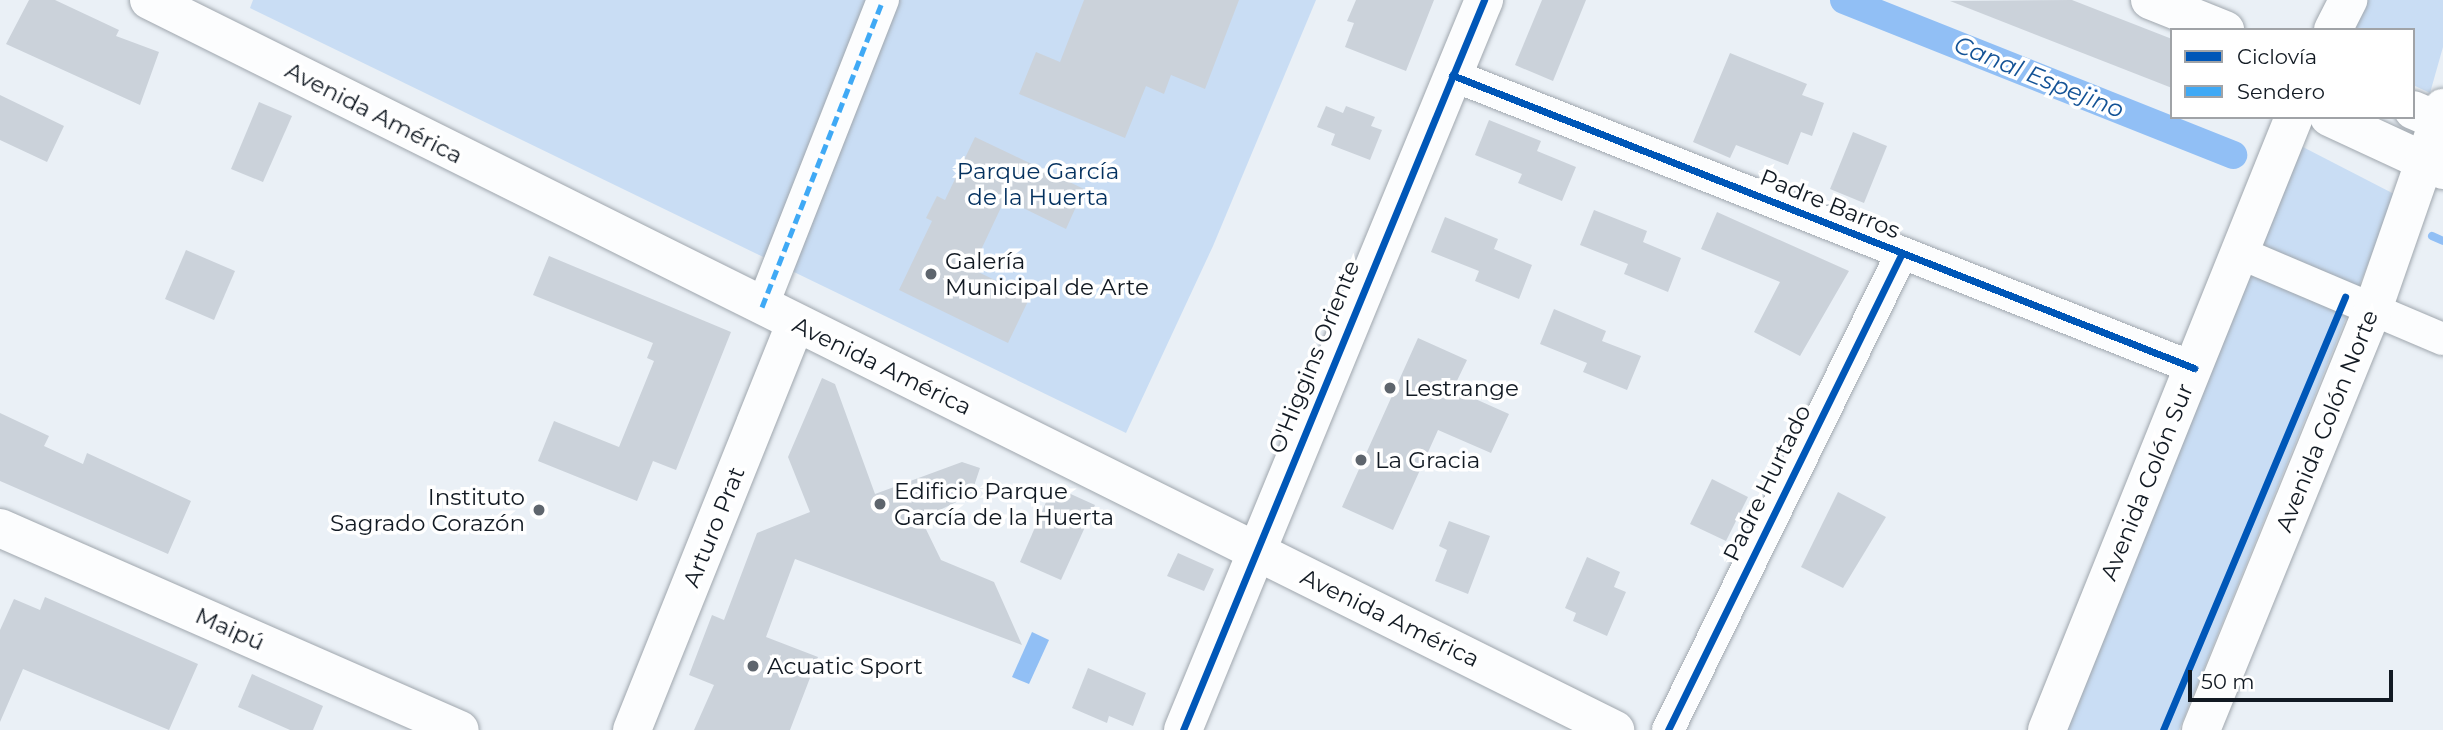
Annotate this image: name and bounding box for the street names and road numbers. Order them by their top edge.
street label: Avenida América [281,56,467,170]
street label: Padre Barros [1756,163,1904,245]
street label: O'Higgins Oriente [1263,256,1365,458]
street label: Avenida Colón Norte [2270,306,2384,536]
street label: Avenida América [788,311,976,421]
street label: Avenida Colón Sur [2095,379,2199,585]
street label: Padre Hurtado [1717,400,1817,566]
street label: Arturo Prat [677,463,751,591]
street label: Avenida América [1296,563,1484,673]
street label: Maipú [191,602,269,656]

